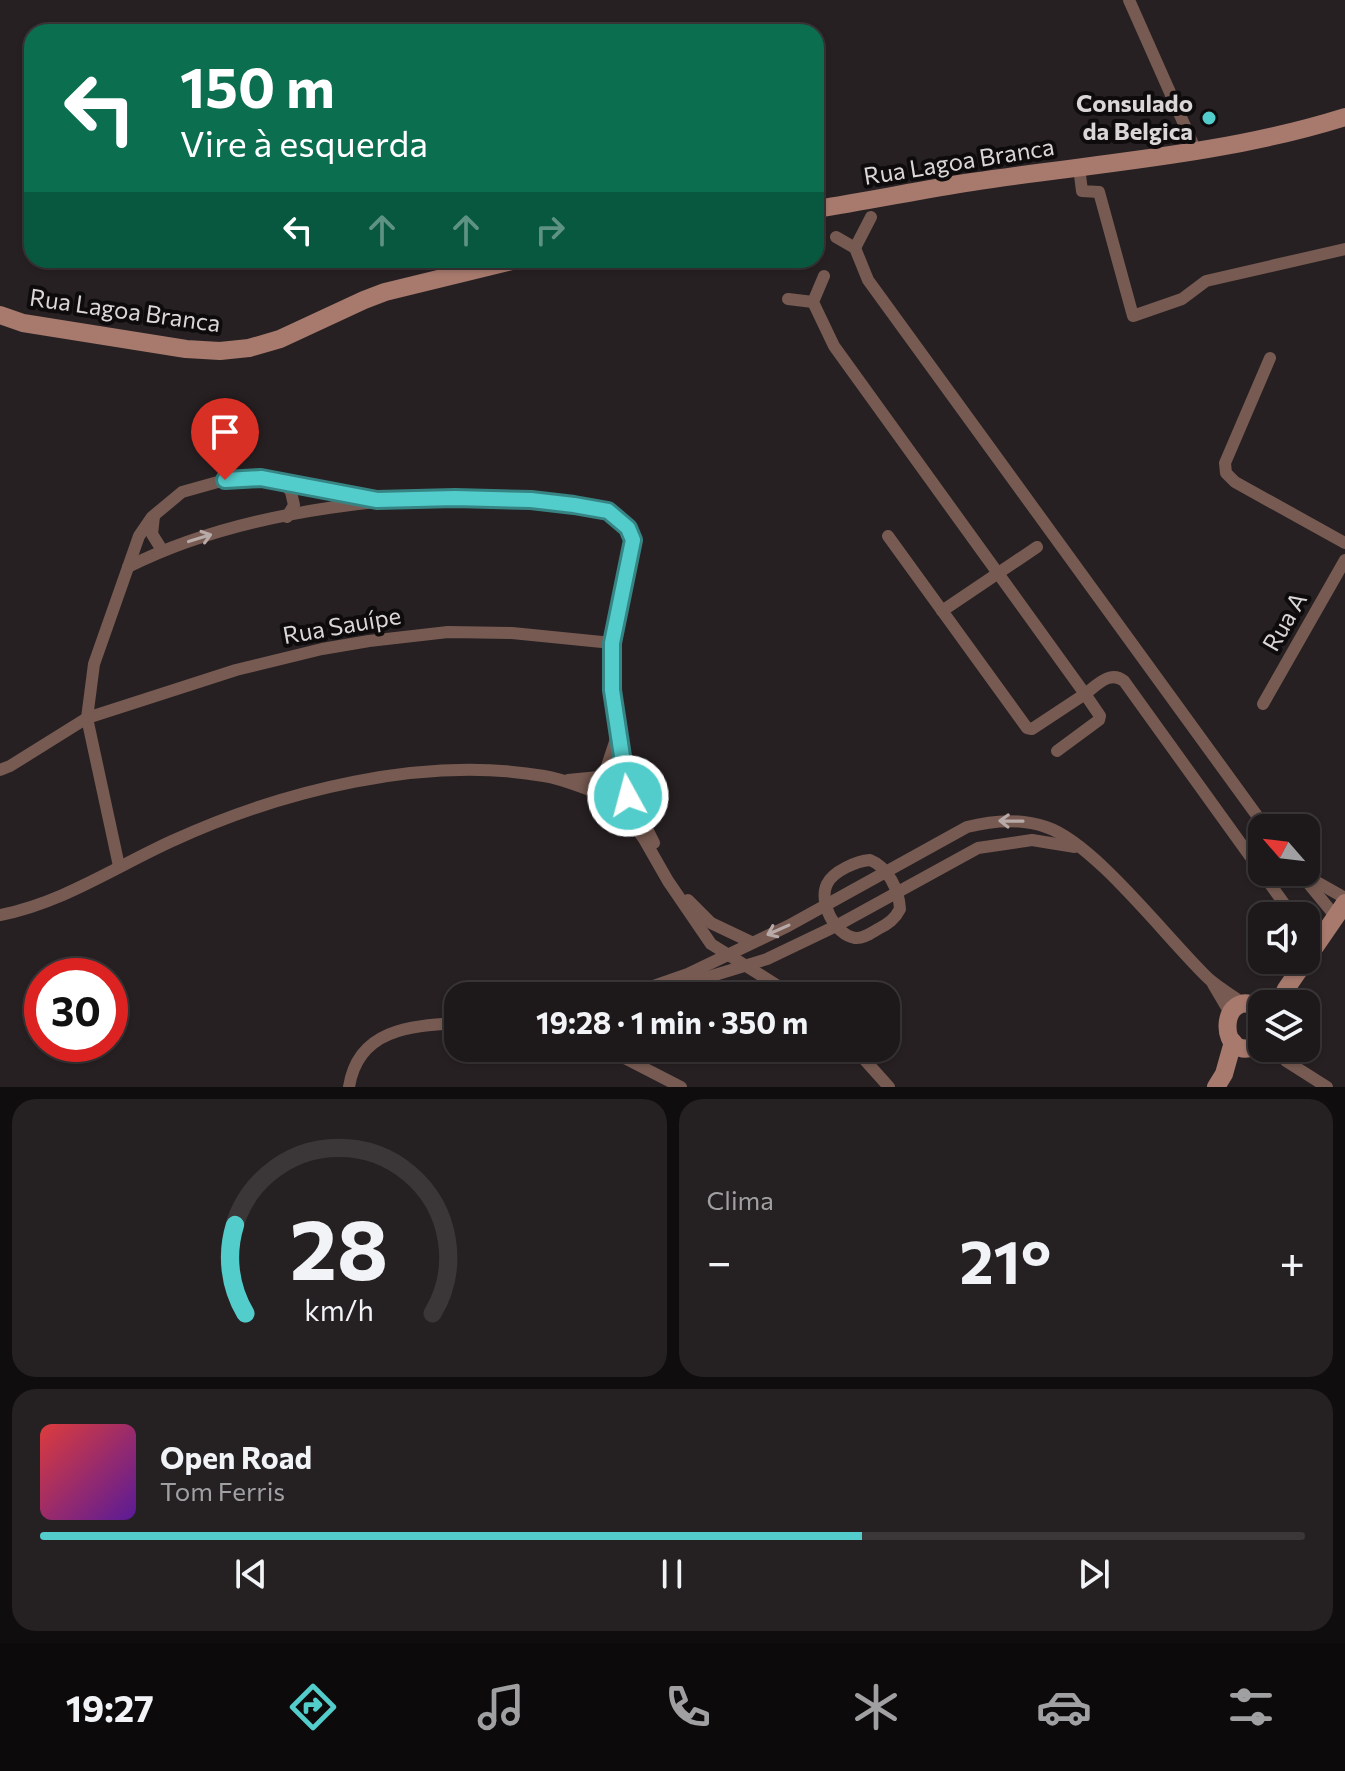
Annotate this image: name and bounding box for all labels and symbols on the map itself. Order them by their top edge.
place label: Consulado da Belgica [1076,88,1193,145]
marker: Consulado da Belgica [1200,109,1218,127]
street label: Rua Lagoa Branca [861,131,1056,190]
street label: Rua Lagoa Branca [28,282,223,337]
pin [191,398,259,480]
one-way arrow [187,530,212,544]
street label: Rua A [1255,587,1312,656]
street label: Rua Sauípe [280,600,403,649]
position arrow [586,754,670,838]
one-way arrow [998,813,1025,829]
north arrow [1248,814,1320,886]
one-way arrow [766,923,790,938]
speed limit sign: 30 [24,958,128,1062]

